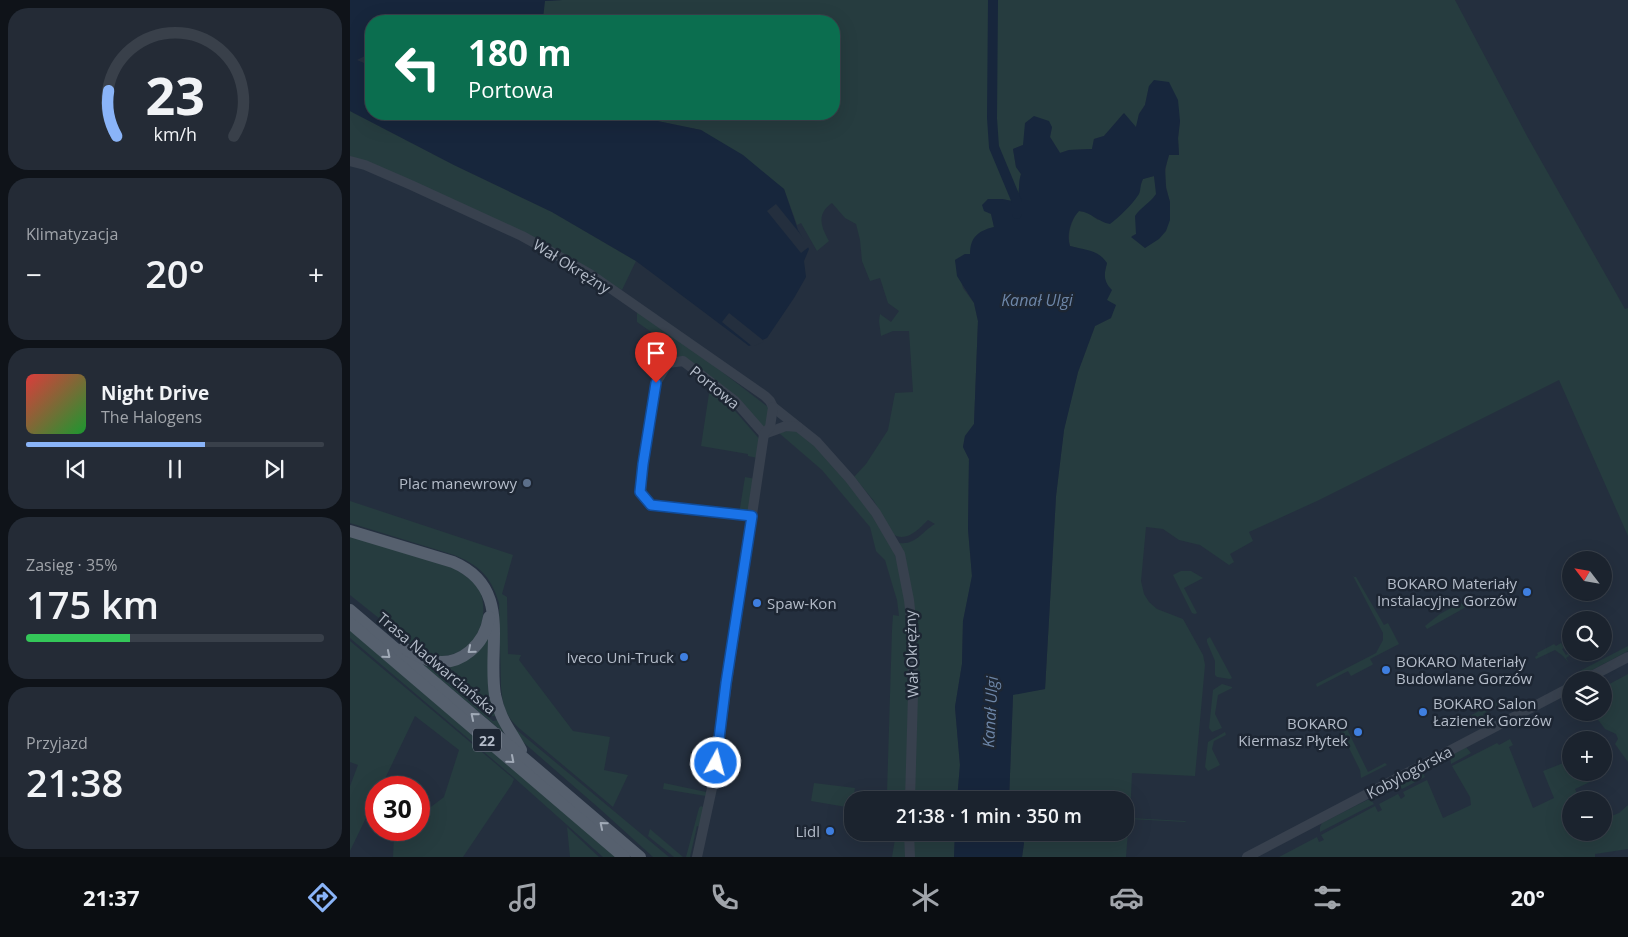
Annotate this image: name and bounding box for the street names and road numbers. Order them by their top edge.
street label: Wał Okrężny [530,234,615,298]
street label: Portowa [686,361,744,413]
street label: Trasa Nadwarciańska [374,607,500,719]
street label: Wał Okrężny [899,609,923,698]
road number: 22 [473,728,501,752]
street label: Kobylogórska [1363,741,1455,803]

